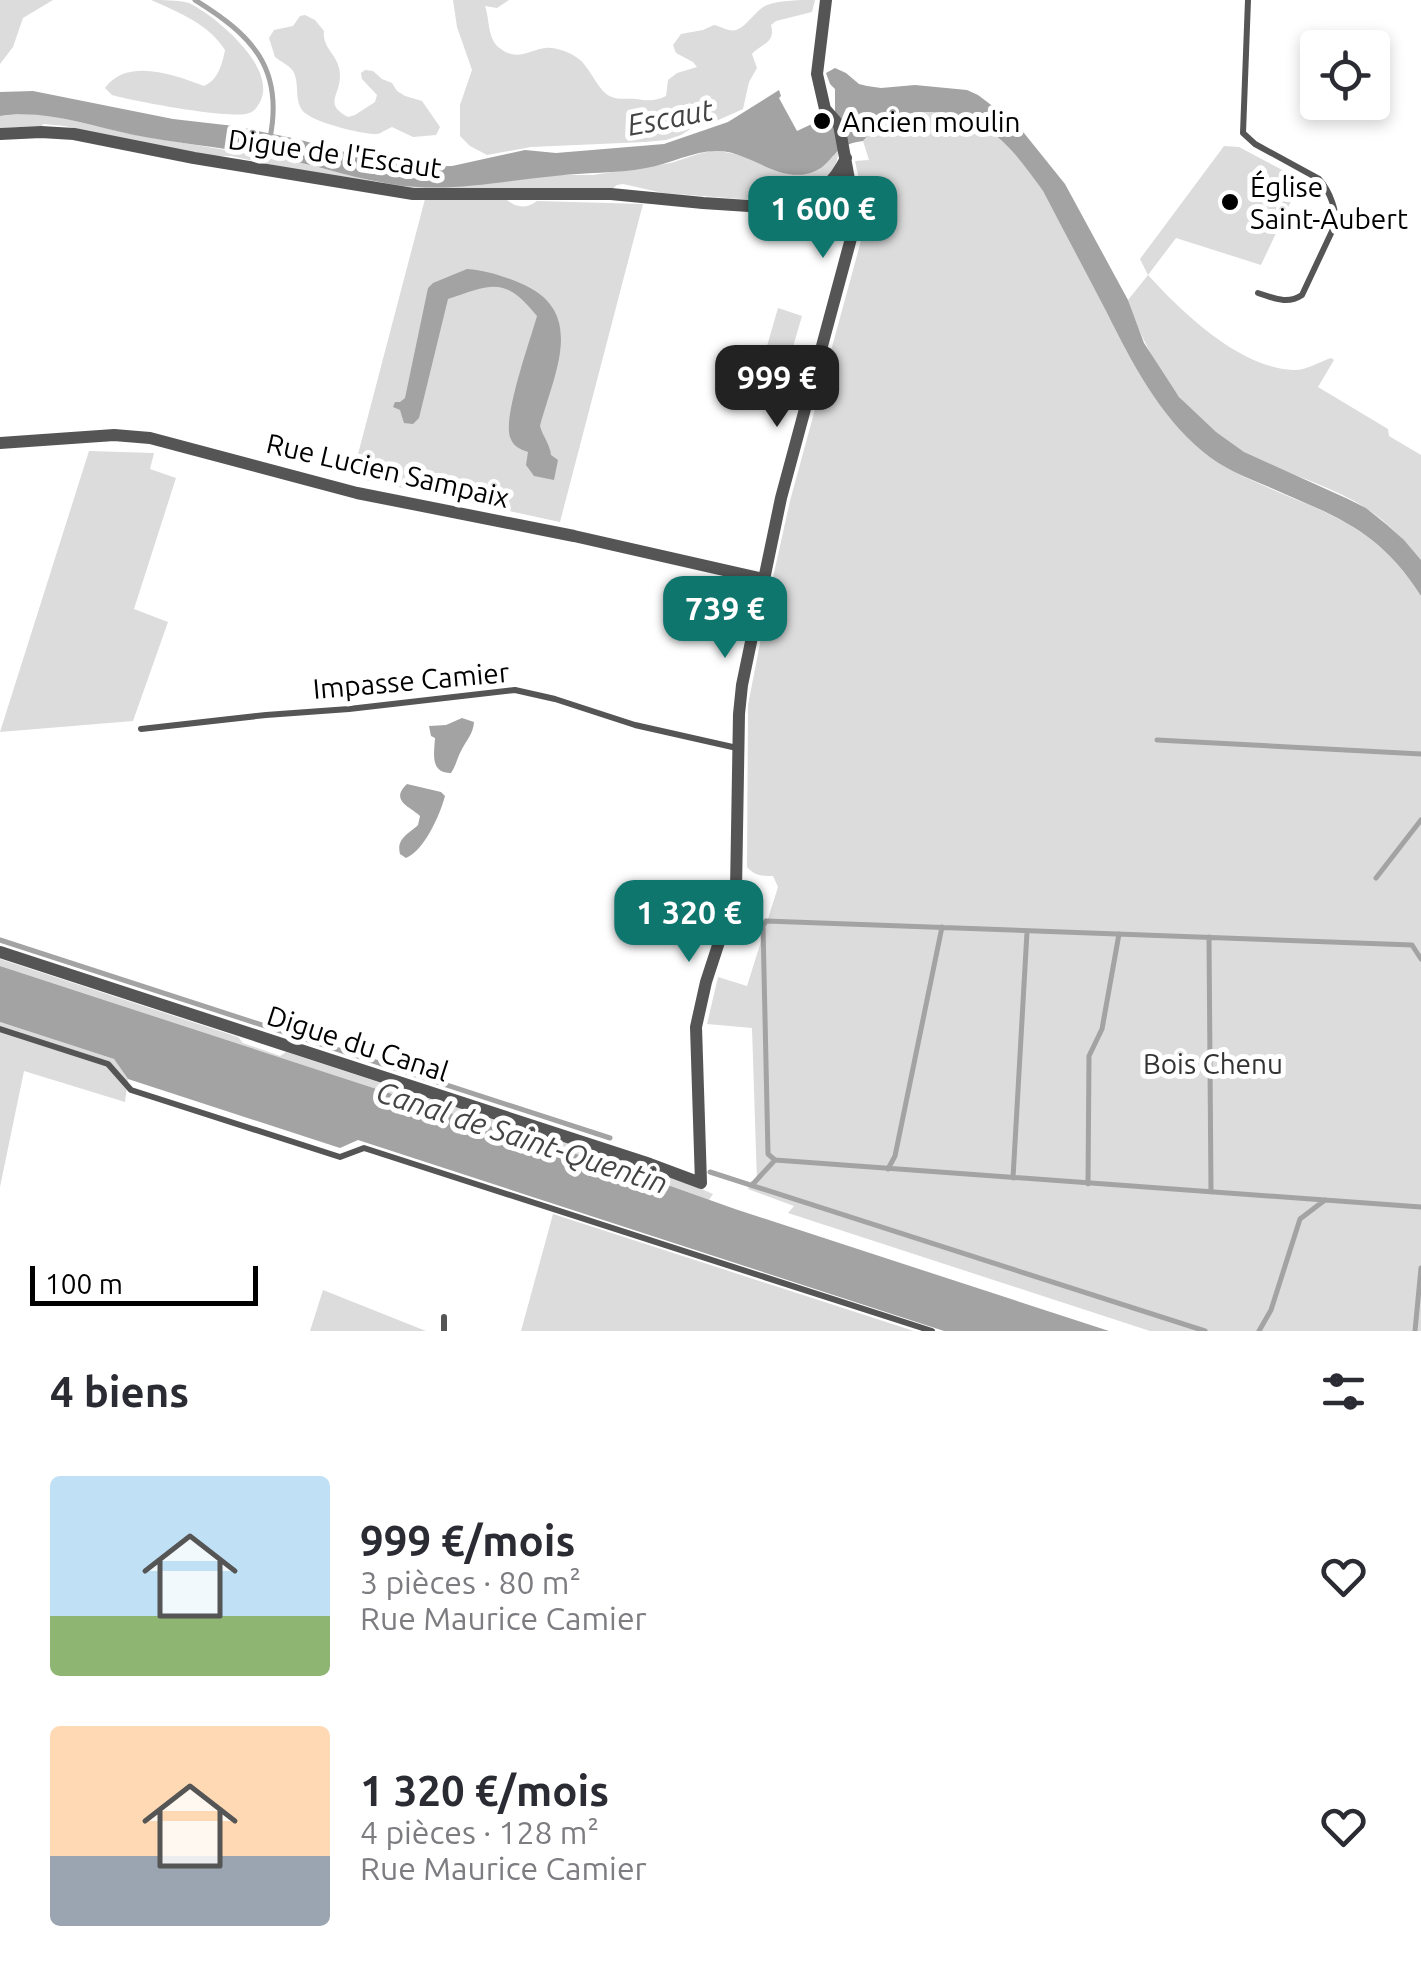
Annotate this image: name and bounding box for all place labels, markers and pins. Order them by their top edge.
place label: Ancien moulin [842,106,1021,137]
marker: Ancien moulin [811,110,833,132]
place label: Église Saint-Aubert [1250,170,1408,234]
pin: 1 600 € [731,176,915,261]
marker: Église Saint-Aubert [1219,191,1241,213]
pin: 999 € [707,345,847,430]
pin: 739 € [655,576,795,661]
pin: 1 320 € [597,880,781,965]

